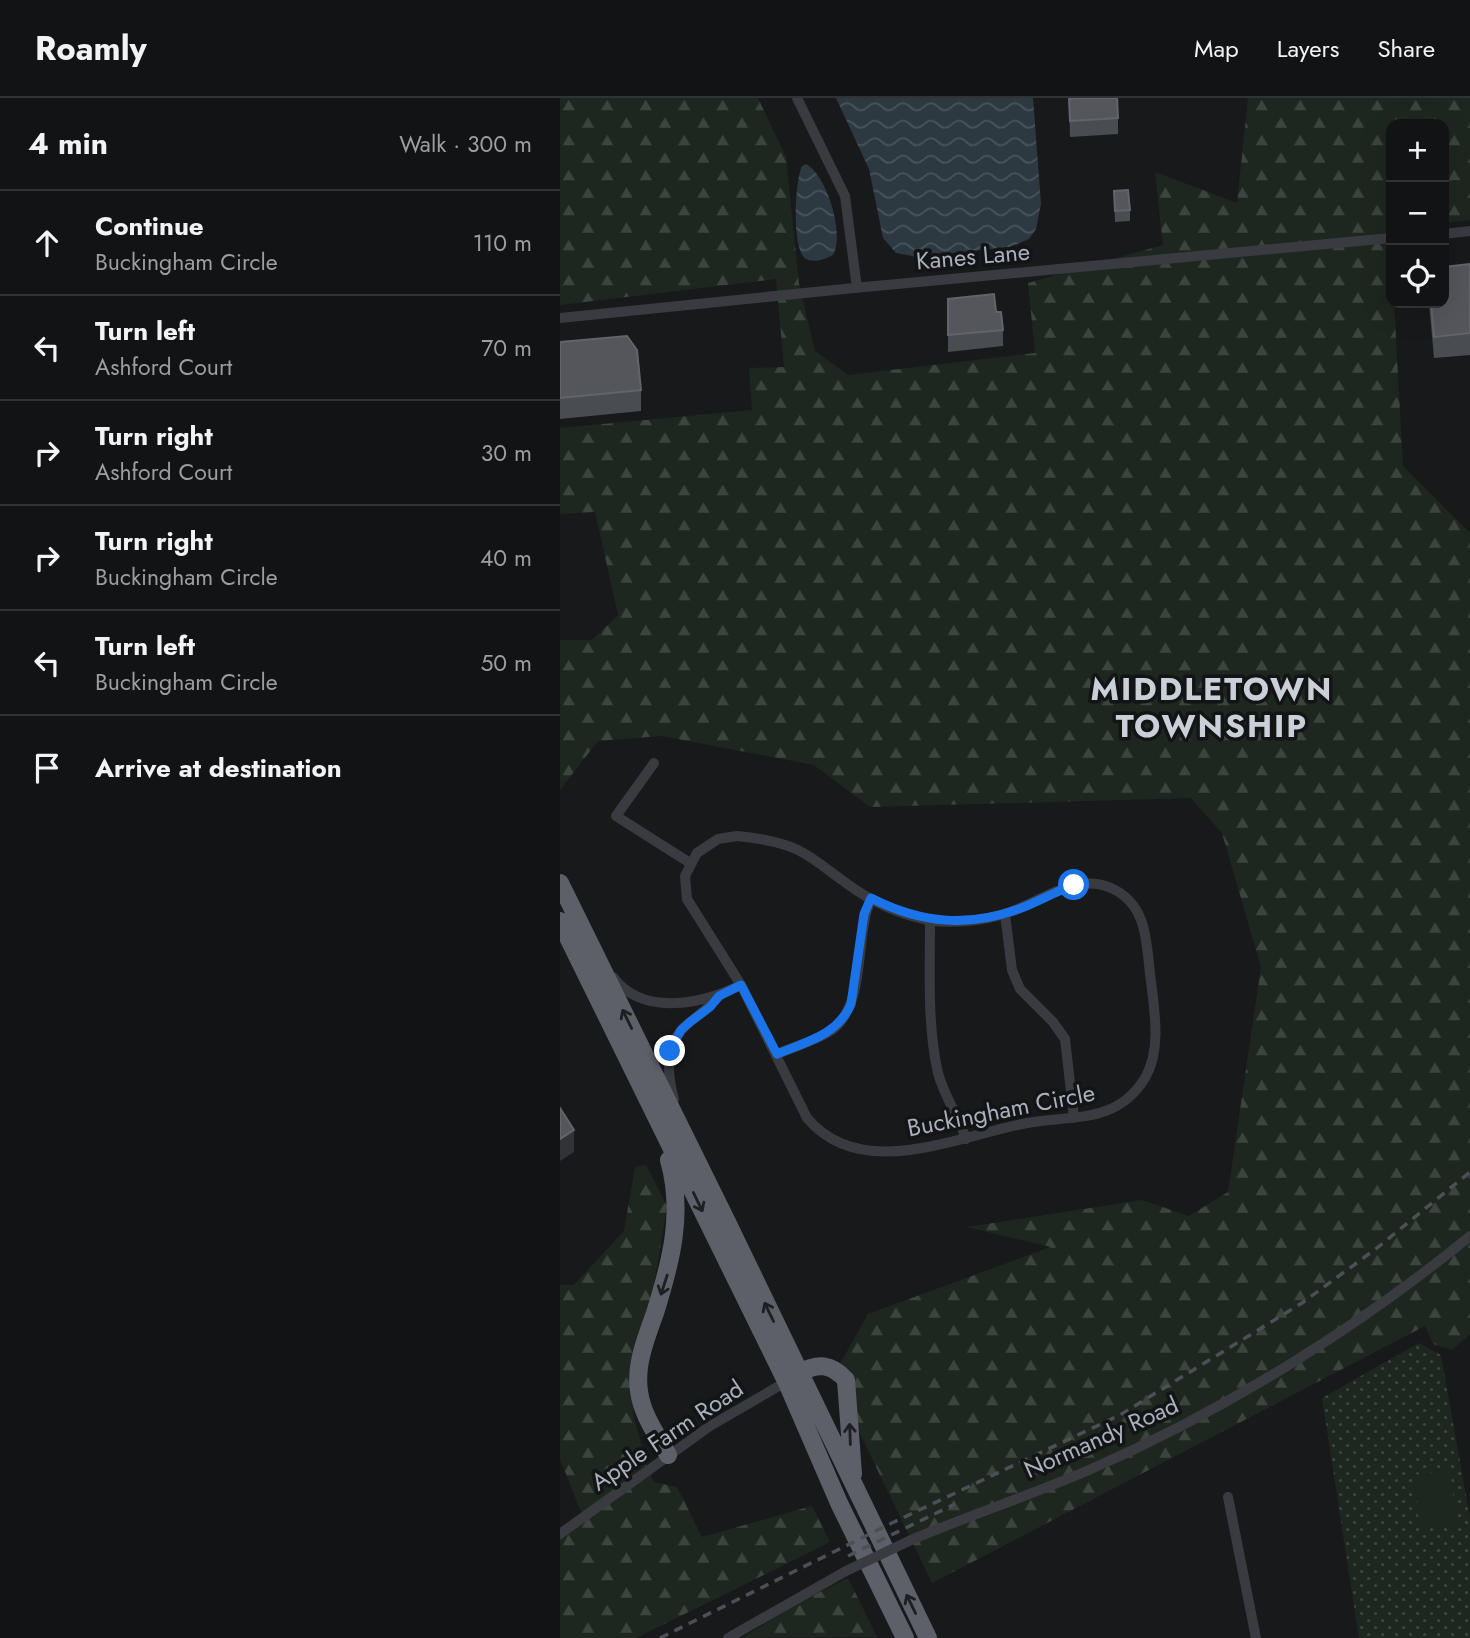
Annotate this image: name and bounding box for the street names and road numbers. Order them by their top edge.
street label: Kanes Lane [915,234,1031,278]
street label: Buckingham Circle [904,1075,1098,1145]
street label: Apple Farm Road [584,1371,750,1499]
street label: Normandy Road [1018,1387,1184,1487]

